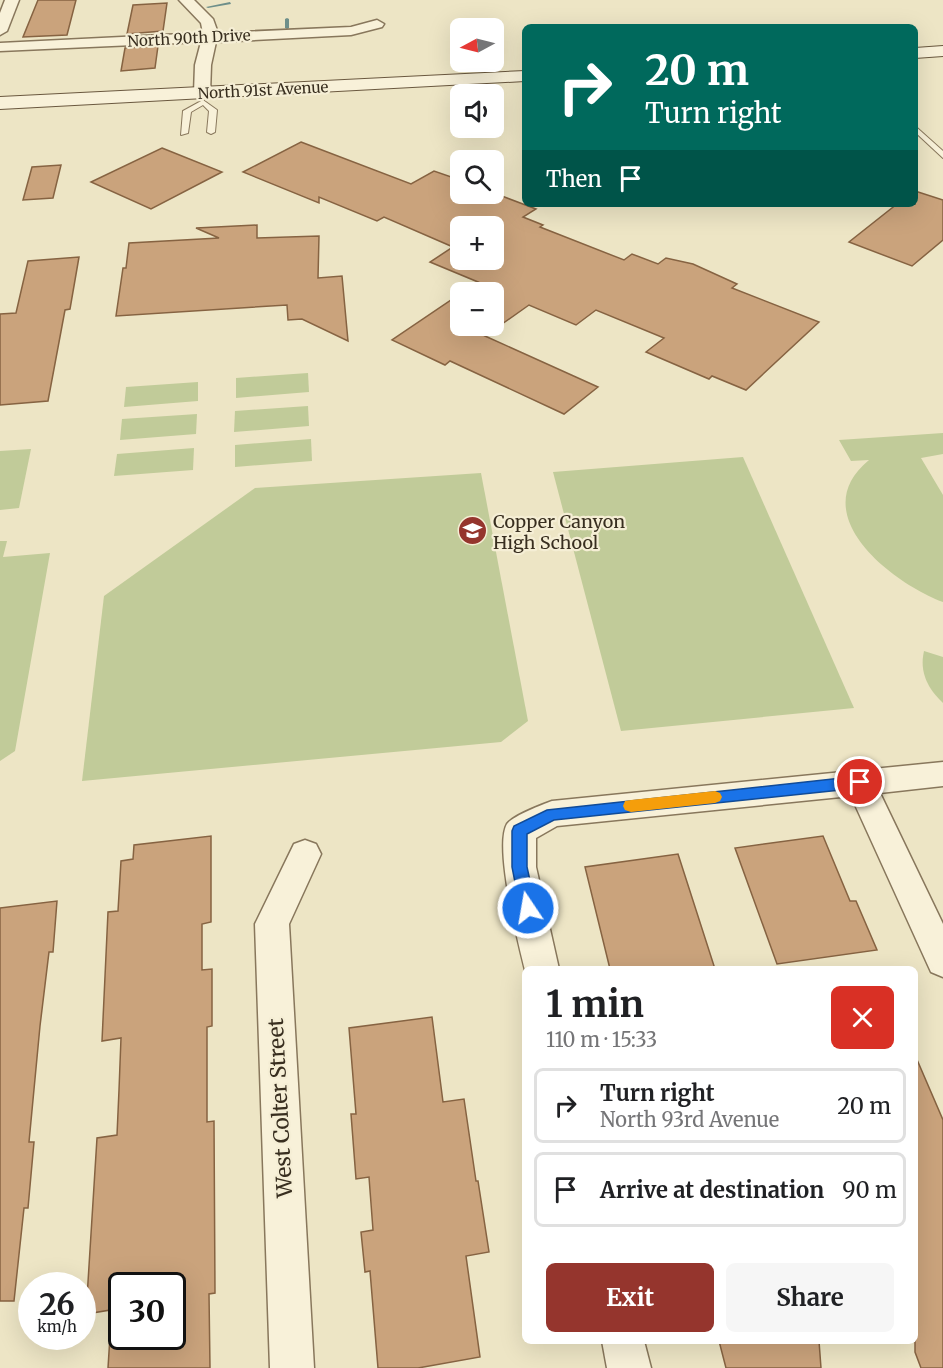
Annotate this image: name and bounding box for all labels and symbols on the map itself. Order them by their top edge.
north arrow [450,18,504,72]
street label: North 90th Drive [127,25,251,51]
street label: North 91st Avenue [197,77,329,103]
place label: Copper Canyon High School [493,510,625,554]
school or university icon: Copper Canyon High School [456,515,488,547]
pin [834,756,885,807]
position arrow [496,876,560,940]
street label: West Colter Street [262,1018,298,1199]
speed limit sign: 30 [108,1272,186,1350]

